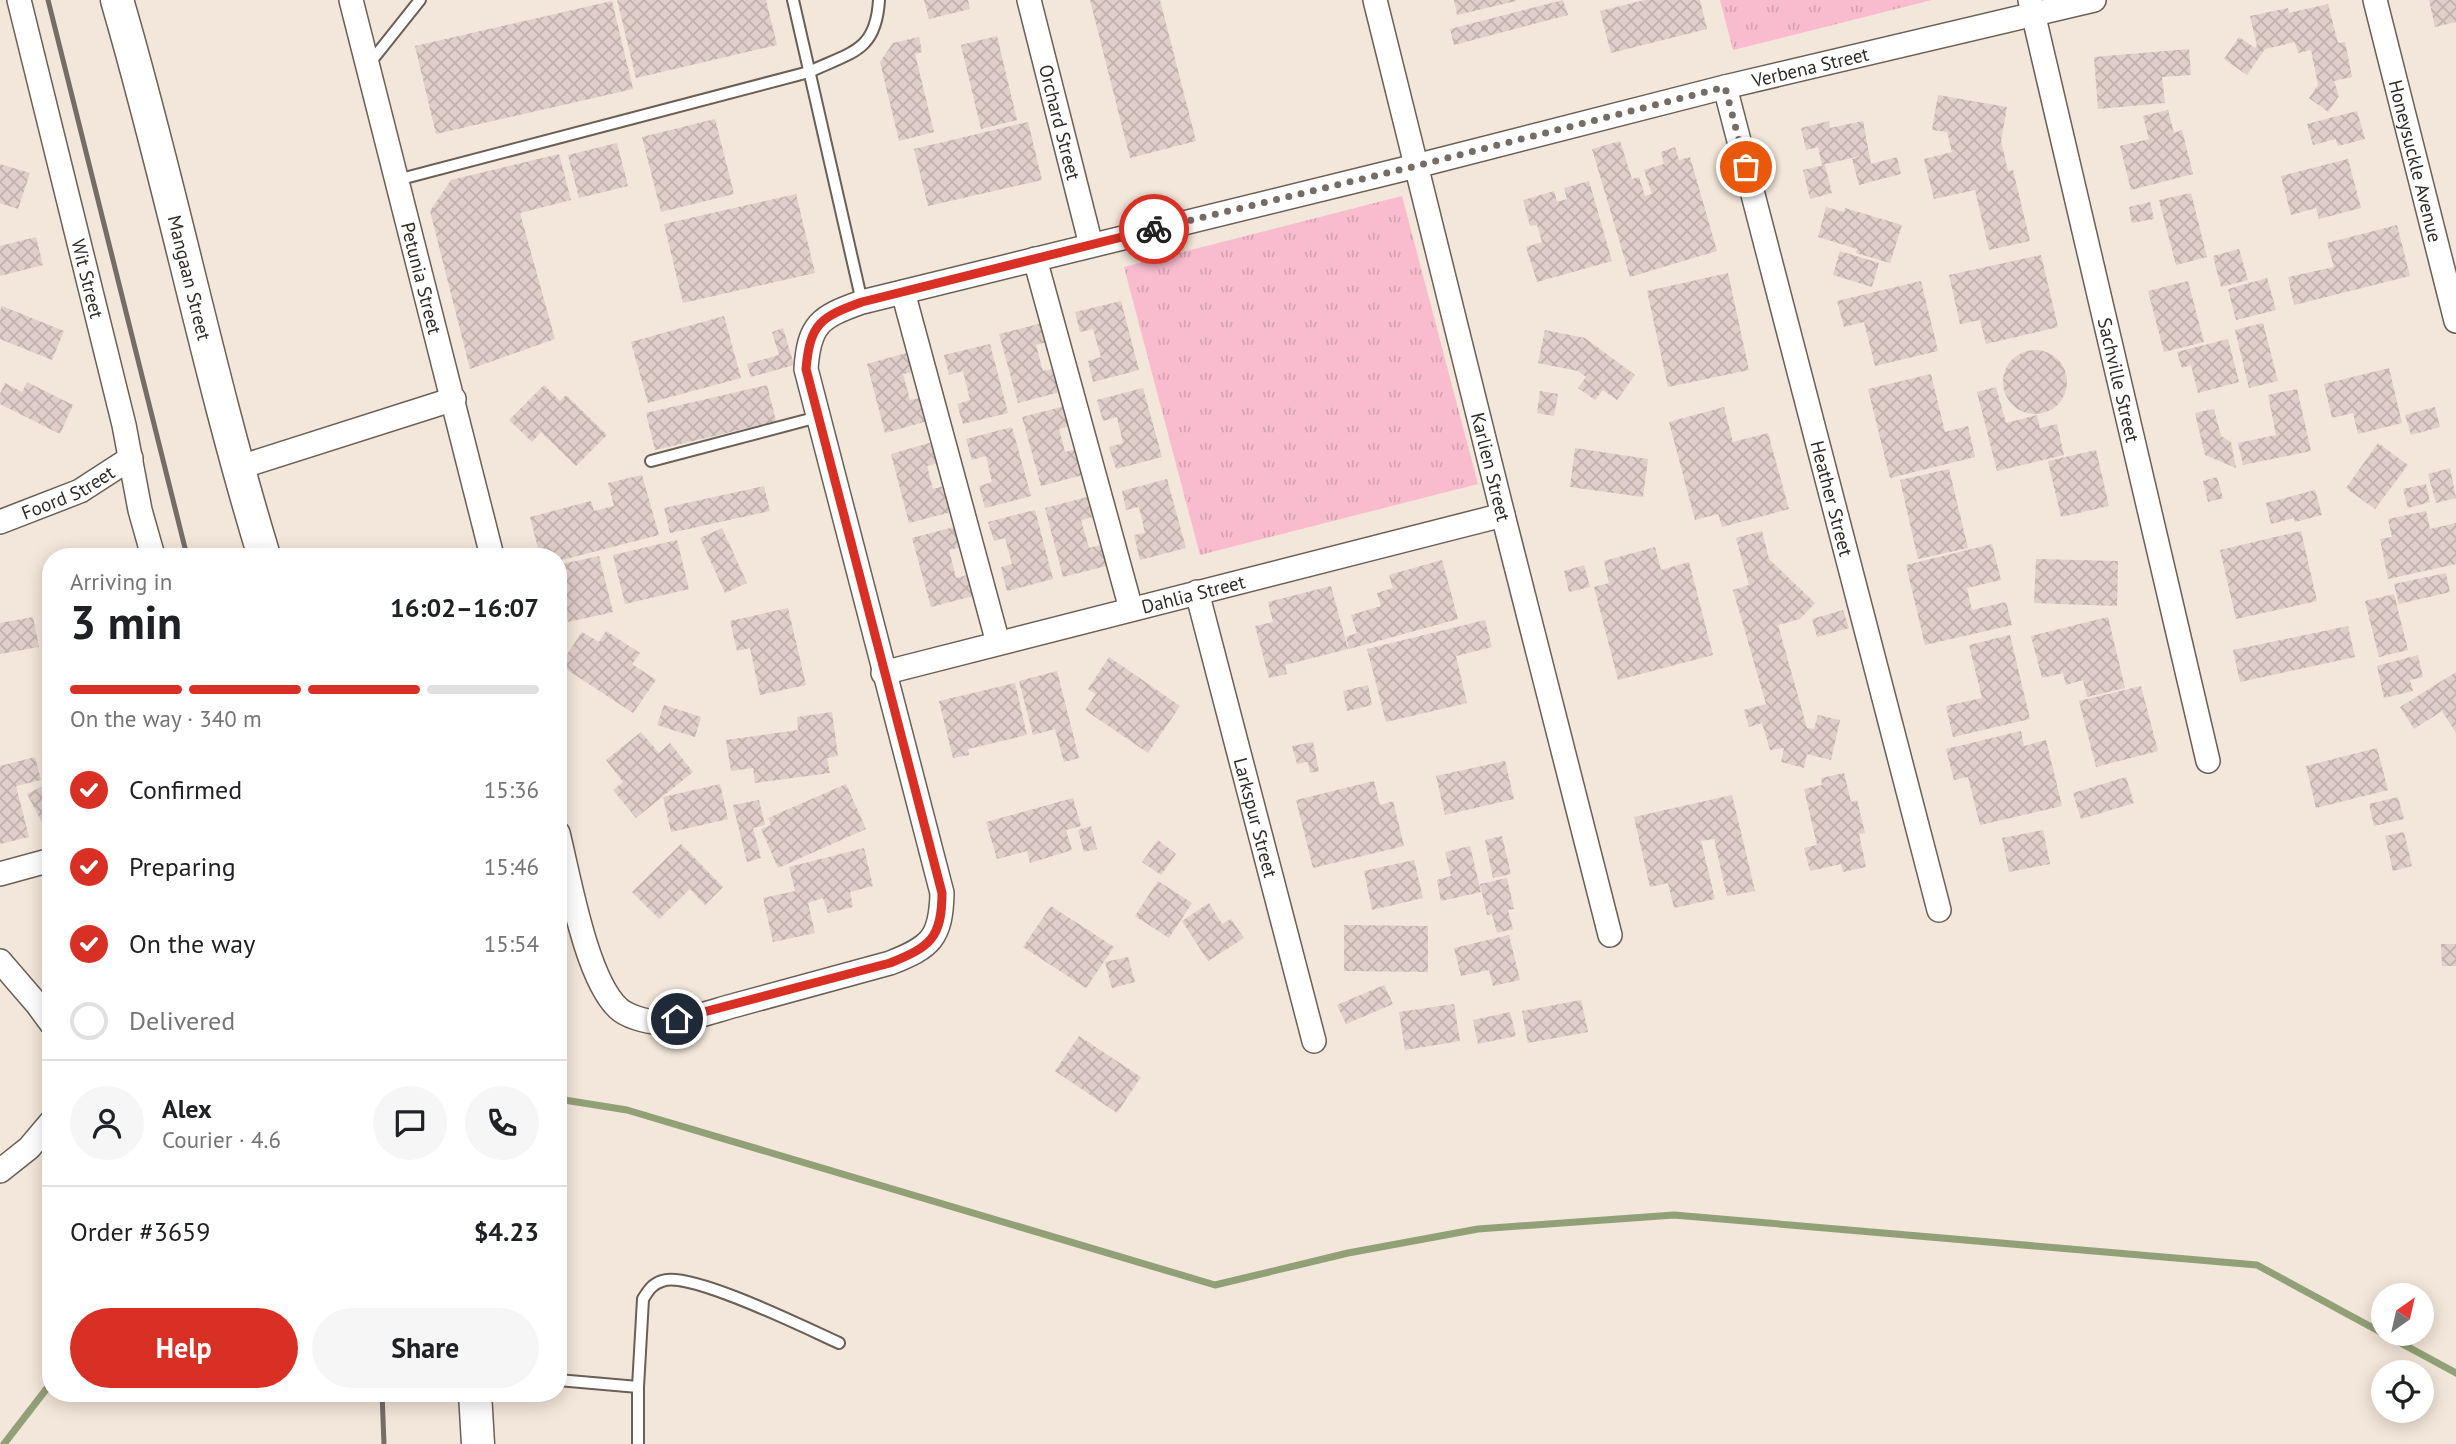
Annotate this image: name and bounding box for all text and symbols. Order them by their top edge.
street label: Verbena Street [1748,41,1872,93]
street label: Orchard Street [1034,62,1086,183]
street label: Honeysuckle Avenue [2384,77,2448,245]
pin [1716,137,1776,197]
icon: bag [1727,148,1765,186]
courier [1119,194,1189,264]
icon: bike [1135,210,1173,248]
street label: Mangaan Street [163,213,217,343]
street label: Petunia Street [396,220,447,337]
street label: Wit Street [66,236,109,321]
street label: Sachville Street [2093,315,2145,445]
street label: Karlien Street [1466,410,1516,524]
street label: Heather Street [1805,438,1859,559]
street label: Foord Street [18,460,119,525]
text: Arriving in [70,567,172,596]
street label: Dahlia Street [1139,569,1248,619]
text: 16:02–16:07 [390,591,539,624]
text: 3 min [70,592,182,652]
text: On the way · 340 m [70,704,262,733]
street label: Larkspur Street [1229,755,1283,881]
icon: check [70,771,108,809]
text: Confirmed [129,773,242,806]
text: 15:36 [484,775,539,804]
icon: check [70,848,108,886]
text: Preparing [129,850,236,883]
text: 15:46 [484,852,539,881]
icon: check [70,925,108,963]
text: On the way [129,927,255,960]
text: 15:54 [484,929,539,958]
pin [647,989,707,1049]
icon: home [658,1000,696,1038]
text: Delivered [129,1004,235,1037]
button: person [70,1086,144,1160]
button: chat [373,1086,447,1160]
button: phone [465,1086,539,1160]
text: Alex [162,1092,212,1125]
text: Courier · 4.6 [162,1125,281,1154]
text: Order #3659 [70,1215,210,1248]
text: $4.23 [474,1215,539,1248]
north arrow [2371,1283,2434,1346]
map controls [2371,1283,2434,1423]
button: Help [70,1308,298,1388]
button: Share [312,1308,539,1388]
button: locate [2371,1360,2434,1423]

